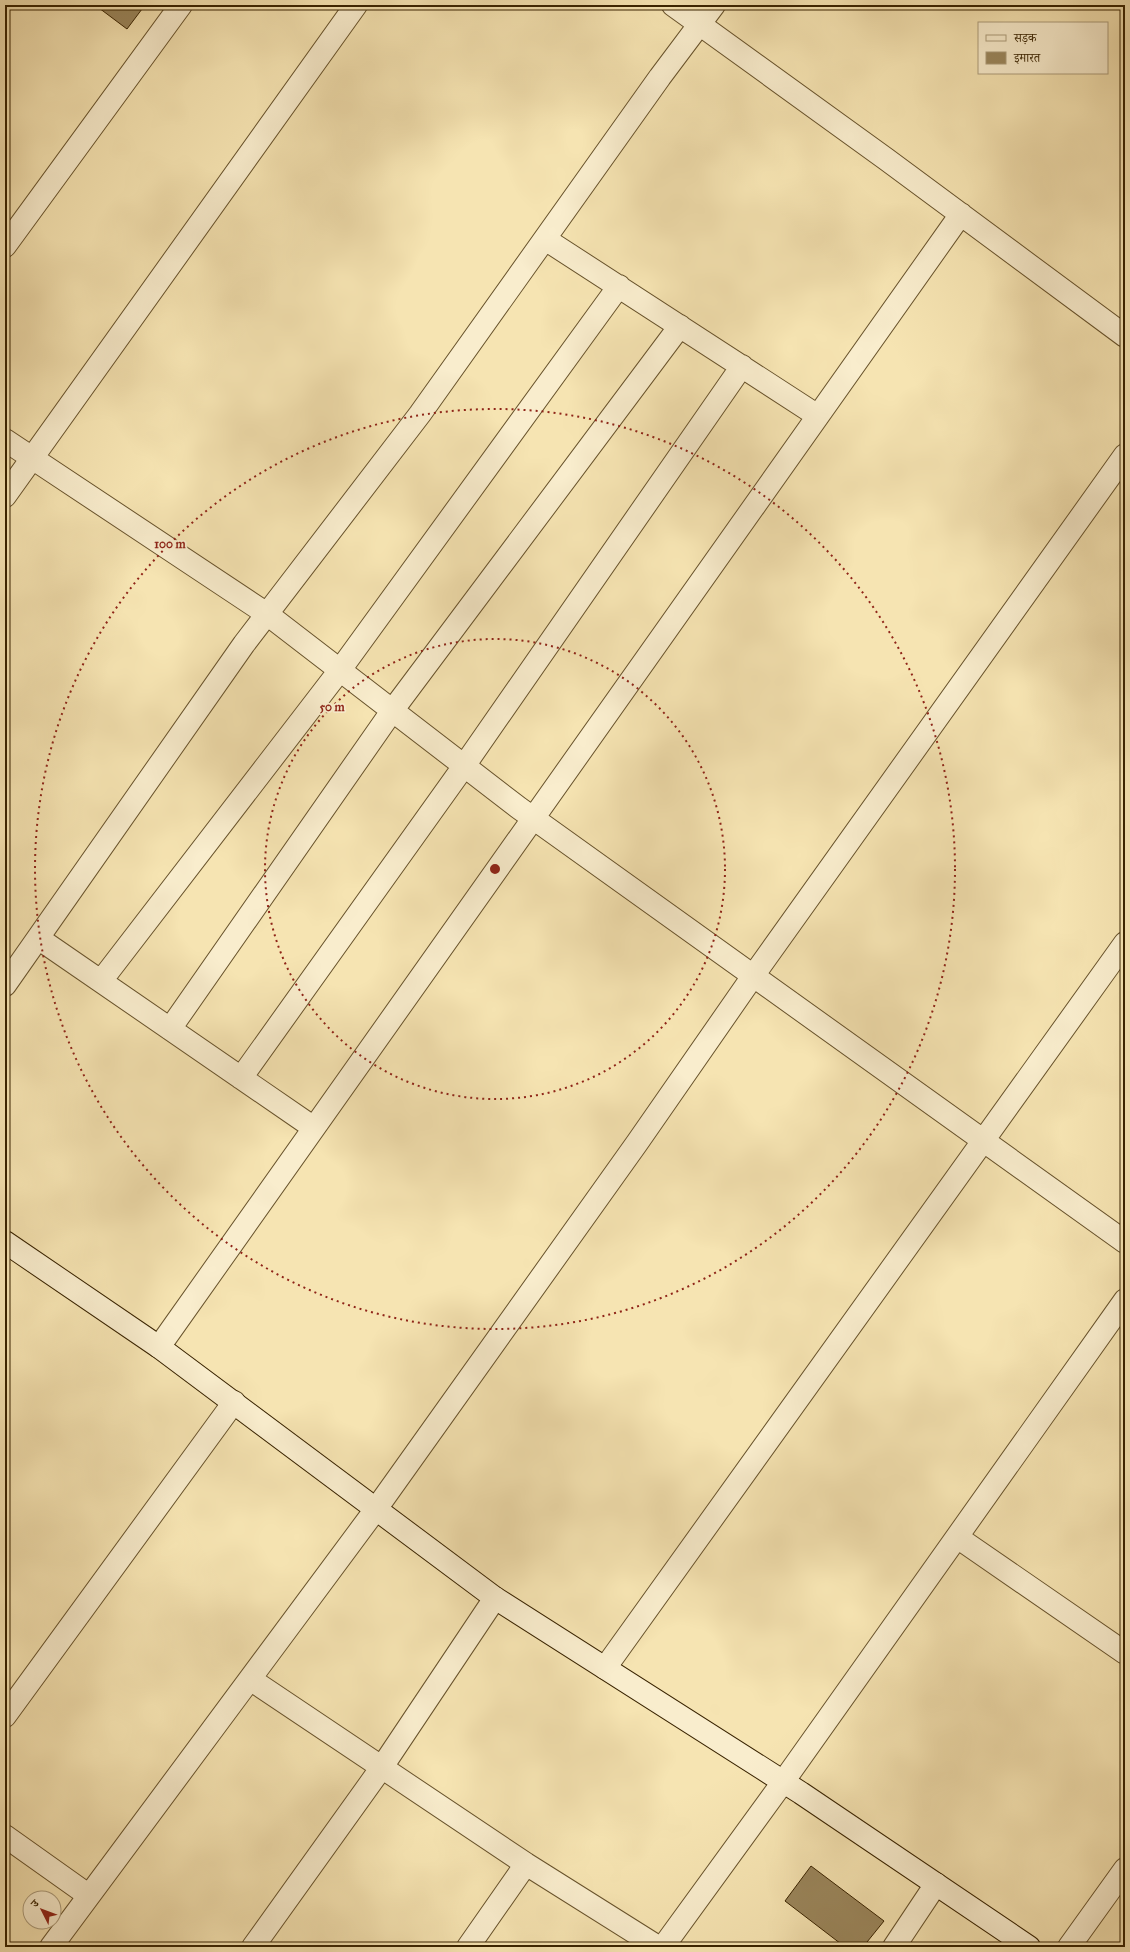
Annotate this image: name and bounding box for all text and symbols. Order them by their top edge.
legend [978,22,1108,74]
text: सड़क [1013,31,1038,45]
text: इमारत [1013,51,1041,65]
text: 100 m [154,537,187,551]
text: 50 m [319,700,346,714]
centre of rings [488,862,502,876]
north arrow [22,1890,62,1930]
text: उ [28,1896,43,1911]

